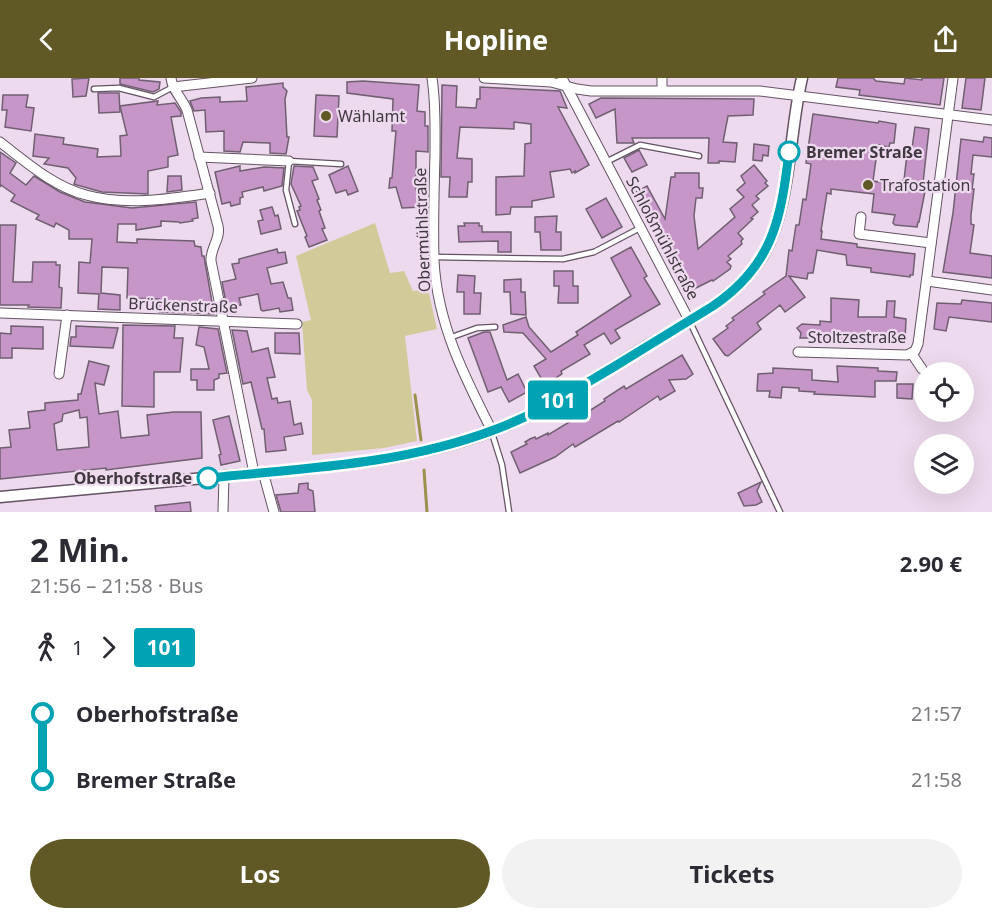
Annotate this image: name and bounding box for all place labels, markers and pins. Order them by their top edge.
place label: Wählamt [338,105,405,127]
marker: Wählamt [319,109,333,123]
marker: Bremer Straße [778,141,800,163]
place label: Bremer Straße [806,141,922,163]
place label: Trafostation [880,174,970,196]
marker: Trafostation [861,178,875,192]
place label: Oberhofstraße [74,467,192,489]
marker: Oberhofstraße [197,467,219,489]

